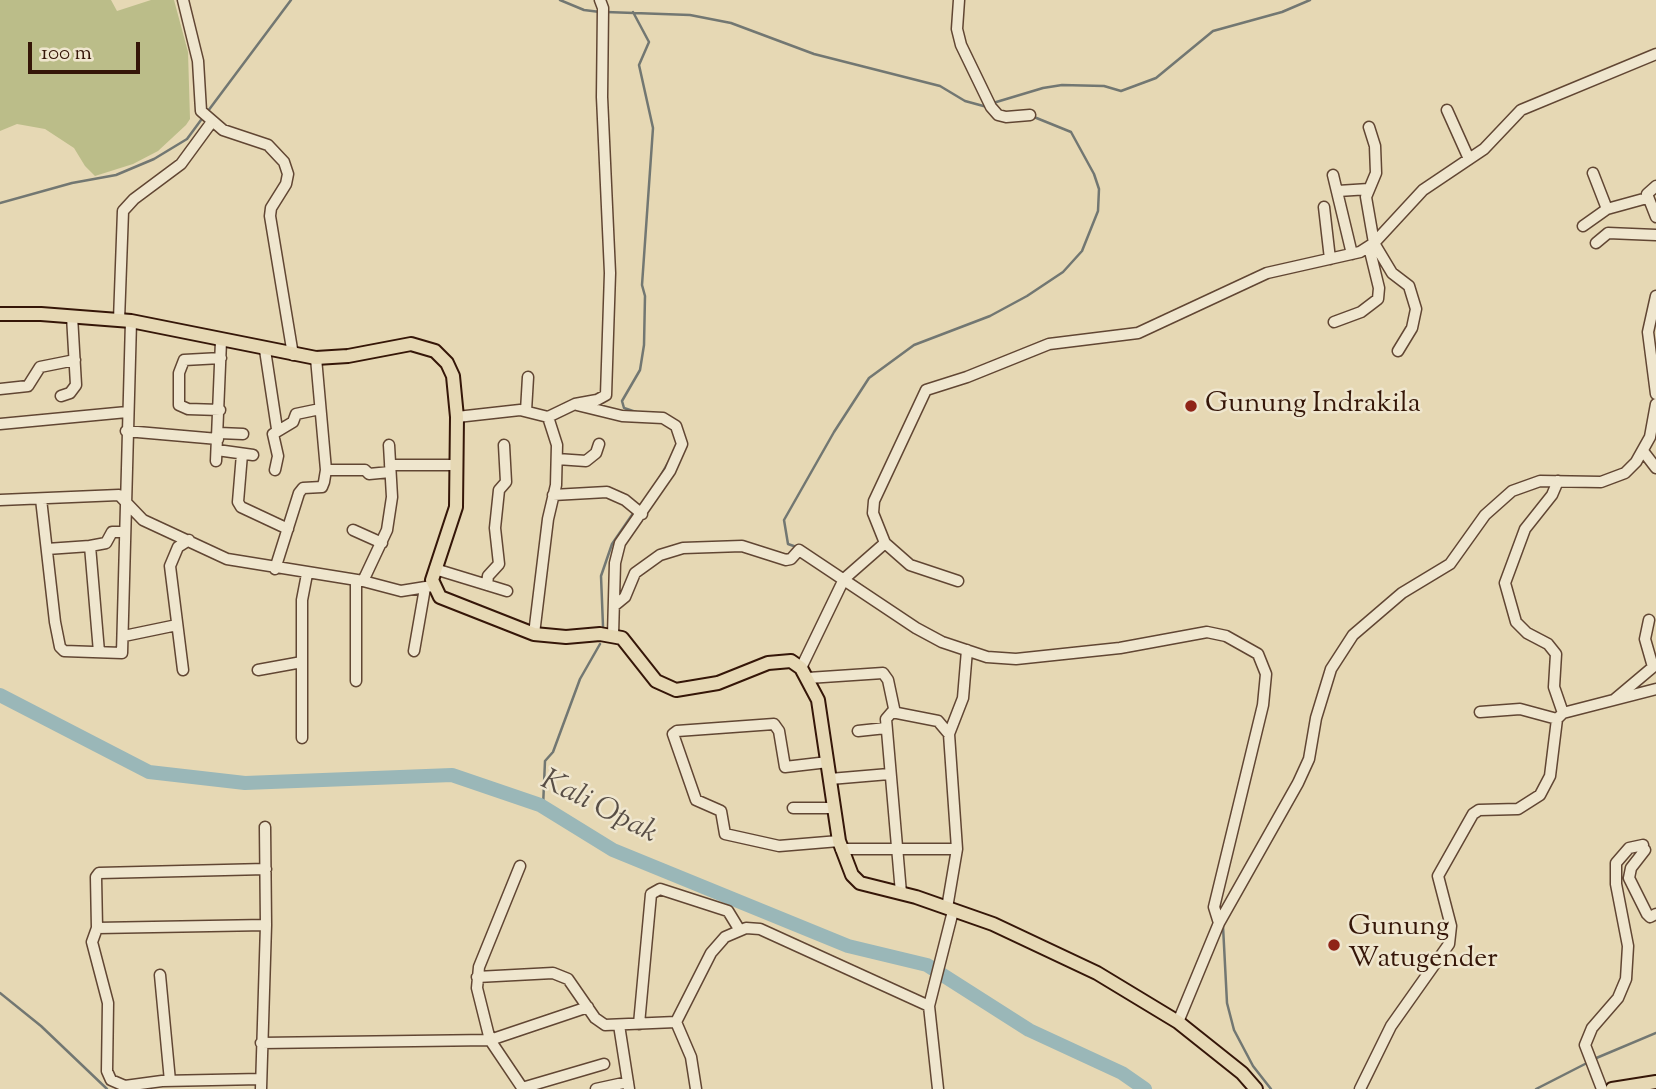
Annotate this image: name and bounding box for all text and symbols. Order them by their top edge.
scale bar [32,28,144,72]
text: 100 m [41,39,92,69]
place label: Gunung Indrakila [1205,389,1421,423]
marker: Gunung Indrakila [1183,398,1199,414]
water label: Kali Opak [534,764,662,854]
place label: Gunung Watugender [1348,912,1498,978]
marker: Gunung Watugender [1326,937,1342,953]

